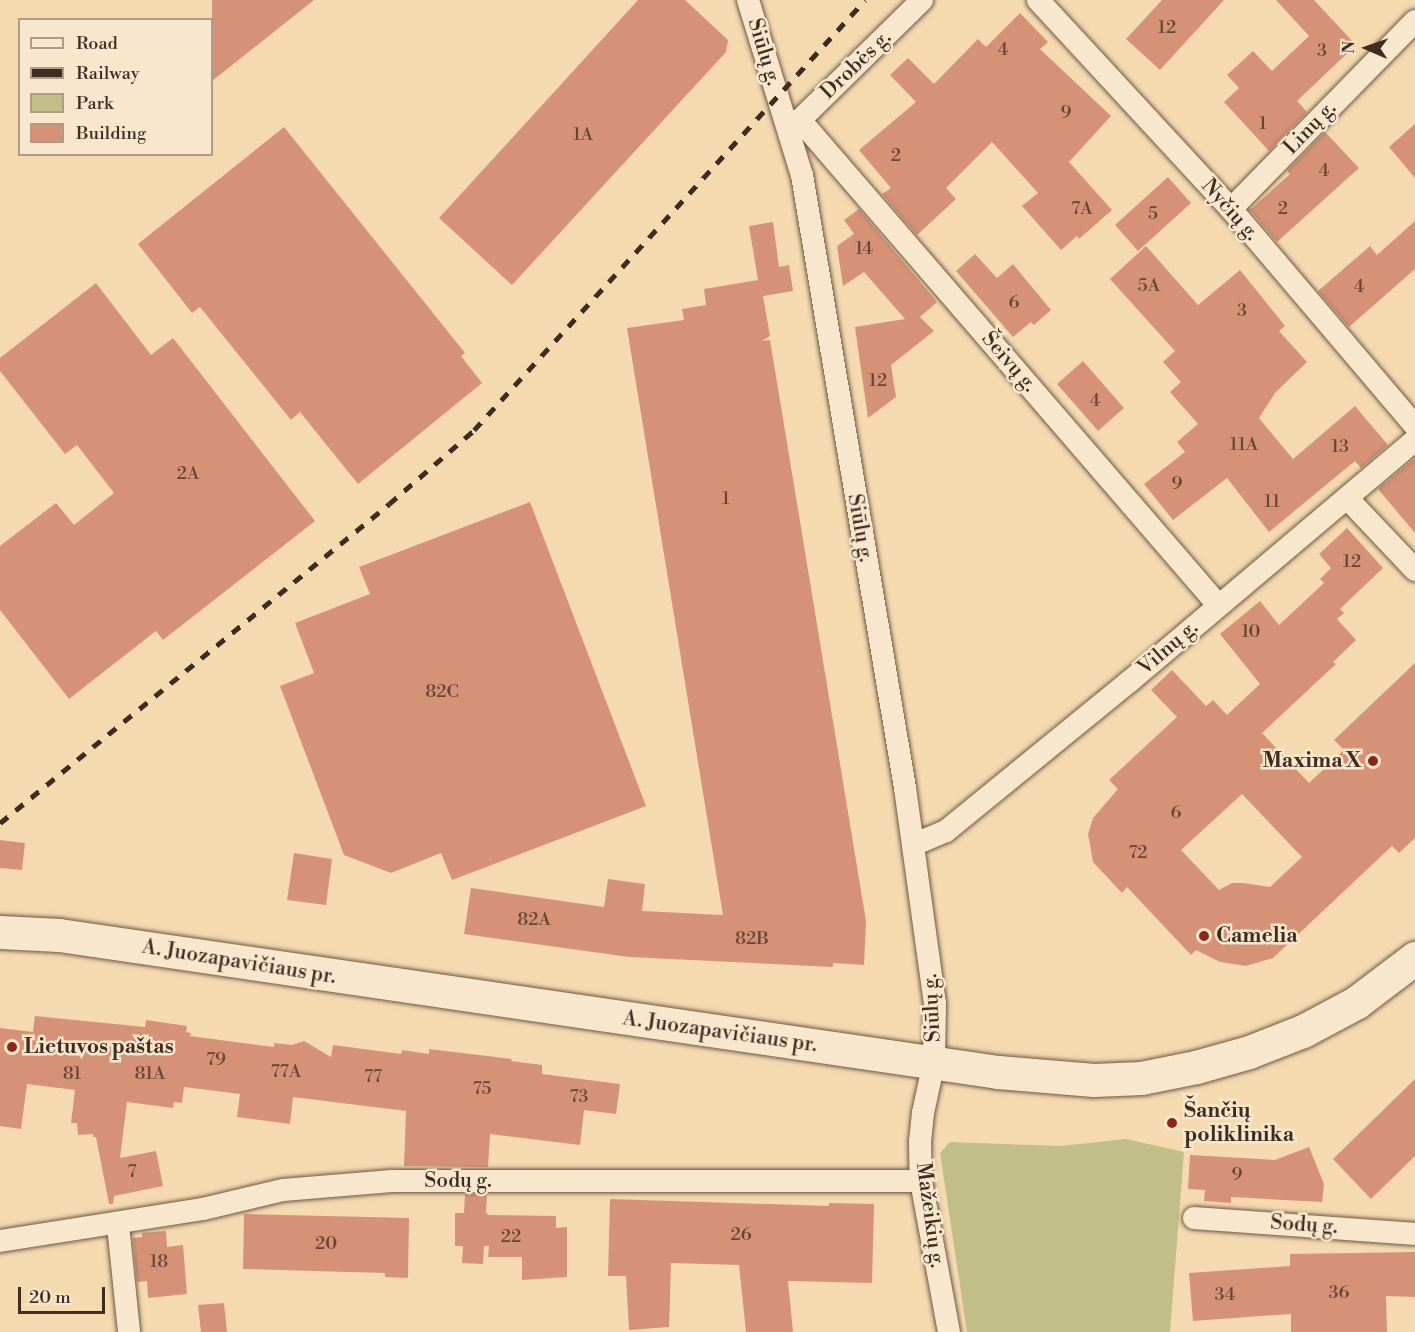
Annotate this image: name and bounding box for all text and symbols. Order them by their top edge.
street label: Siūlų g. [742,15,786,89]
house number: 12 [1158,17,1176,39]
legend [18,18,213,156]
north arrow [1337,18,1397,78]
street label: Drobės g. [815,25,897,105]
text: Road [76,32,118,55]
house number: 4 [998,39,1008,61]
house number: 3 [1317,40,1327,62]
text: N [1339,41,1359,54]
text: Railway [76,62,139,85]
text: Park [76,92,113,115]
street label: Linų g. [1278,96,1342,160]
house number: 9 [1061,102,1071,124]
house number: 1 [1259,113,1267,135]
text: Building [76,122,146,145]
house number: 1A [573,124,593,146]
house number: 2 [891,145,901,167]
house number: 4 [1319,160,1329,182]
street label: Nyčių g. [1196,174,1264,246]
house number: 7A [1071,198,1093,220]
house number: 2 [1278,198,1288,220]
house number: 5 [1148,203,1158,225]
house number: 14 [855,238,873,260]
house number: 5A [1138,275,1160,297]
house number: 4 [1354,276,1364,298]
house number: 6 [1009,292,1019,314]
house number: 3 [1237,300,1247,322]
street label: Šeivų g. [976,327,1042,397]
house number: 12 [869,370,887,392]
house number: 4 [1090,390,1100,412]
house number: 11A [1230,434,1258,456]
house number: 13 [1331,436,1349,458]
house number: 2A [177,463,199,485]
house number: 9 [1172,473,1182,495]
house number: 1 [722,488,730,510]
house number: 11 [1264,491,1280,513]
street label: Siūlų g. [842,492,878,564]
house number: 12 [1343,551,1361,573]
street label: Vilnų g. [1133,615,1203,681]
house number: 10 [1241,621,1261,643]
house number: 82C [425,681,459,703]
place label: Maxima X [1262,748,1361,774]
marker: Maxima X [1366,754,1380,768]
house number: 6 [1171,802,1181,824]
house number: 72 [1128,842,1148,864]
house number: 82A [517,909,551,931]
place label: Camelia [1216,923,1298,949]
house number: 82B [735,928,769,950]
marker: Camelia [1197,929,1211,943]
street label: A. Juozapavičiaus pr. [140,934,338,990]
street label: Siūlų g. [918,973,946,1043]
street label: A. Juozapavičiaus pr. [621,1006,819,1058]
place label: Lietuvos paštas [24,1034,174,1060]
marker: Lietuvos paštas [5,1040,19,1054]
house number: 79 [206,1049,226,1071]
house number: 77A [271,1061,301,1083]
house number: 81 [63,1063,81,1085]
house number: 81A [135,1063,165,1085]
house number: 77 [364,1066,382,1088]
house number: 75 [473,1078,491,1100]
house number: 73 [570,1086,588,1108]
place label: Šančių poliklinika [1184,1098,1294,1148]
marker: Šančių poliklinika [1165,1116,1179,1130]
house number: 7 [127,1161,137,1183]
street label: Mažeikių g. [910,1161,950,1269]
house number: 9 [1232,1164,1242,1186]
street label: Sodų g. [424,1168,492,1194]
street label: Sodų g. [1269,1210,1339,1240]
house number: 26 [730,1224,752,1246]
house number: 22 [501,1226,521,1248]
house number: 20 [315,1233,337,1255]
house number: 18 [150,1251,168,1273]
scale bar [21,1275,108,1313]
house number: 36 [1329,1282,1349,1304]
house number: 34 [1215,1284,1235,1306]
text: 20 m [29,1286,71,1309]

